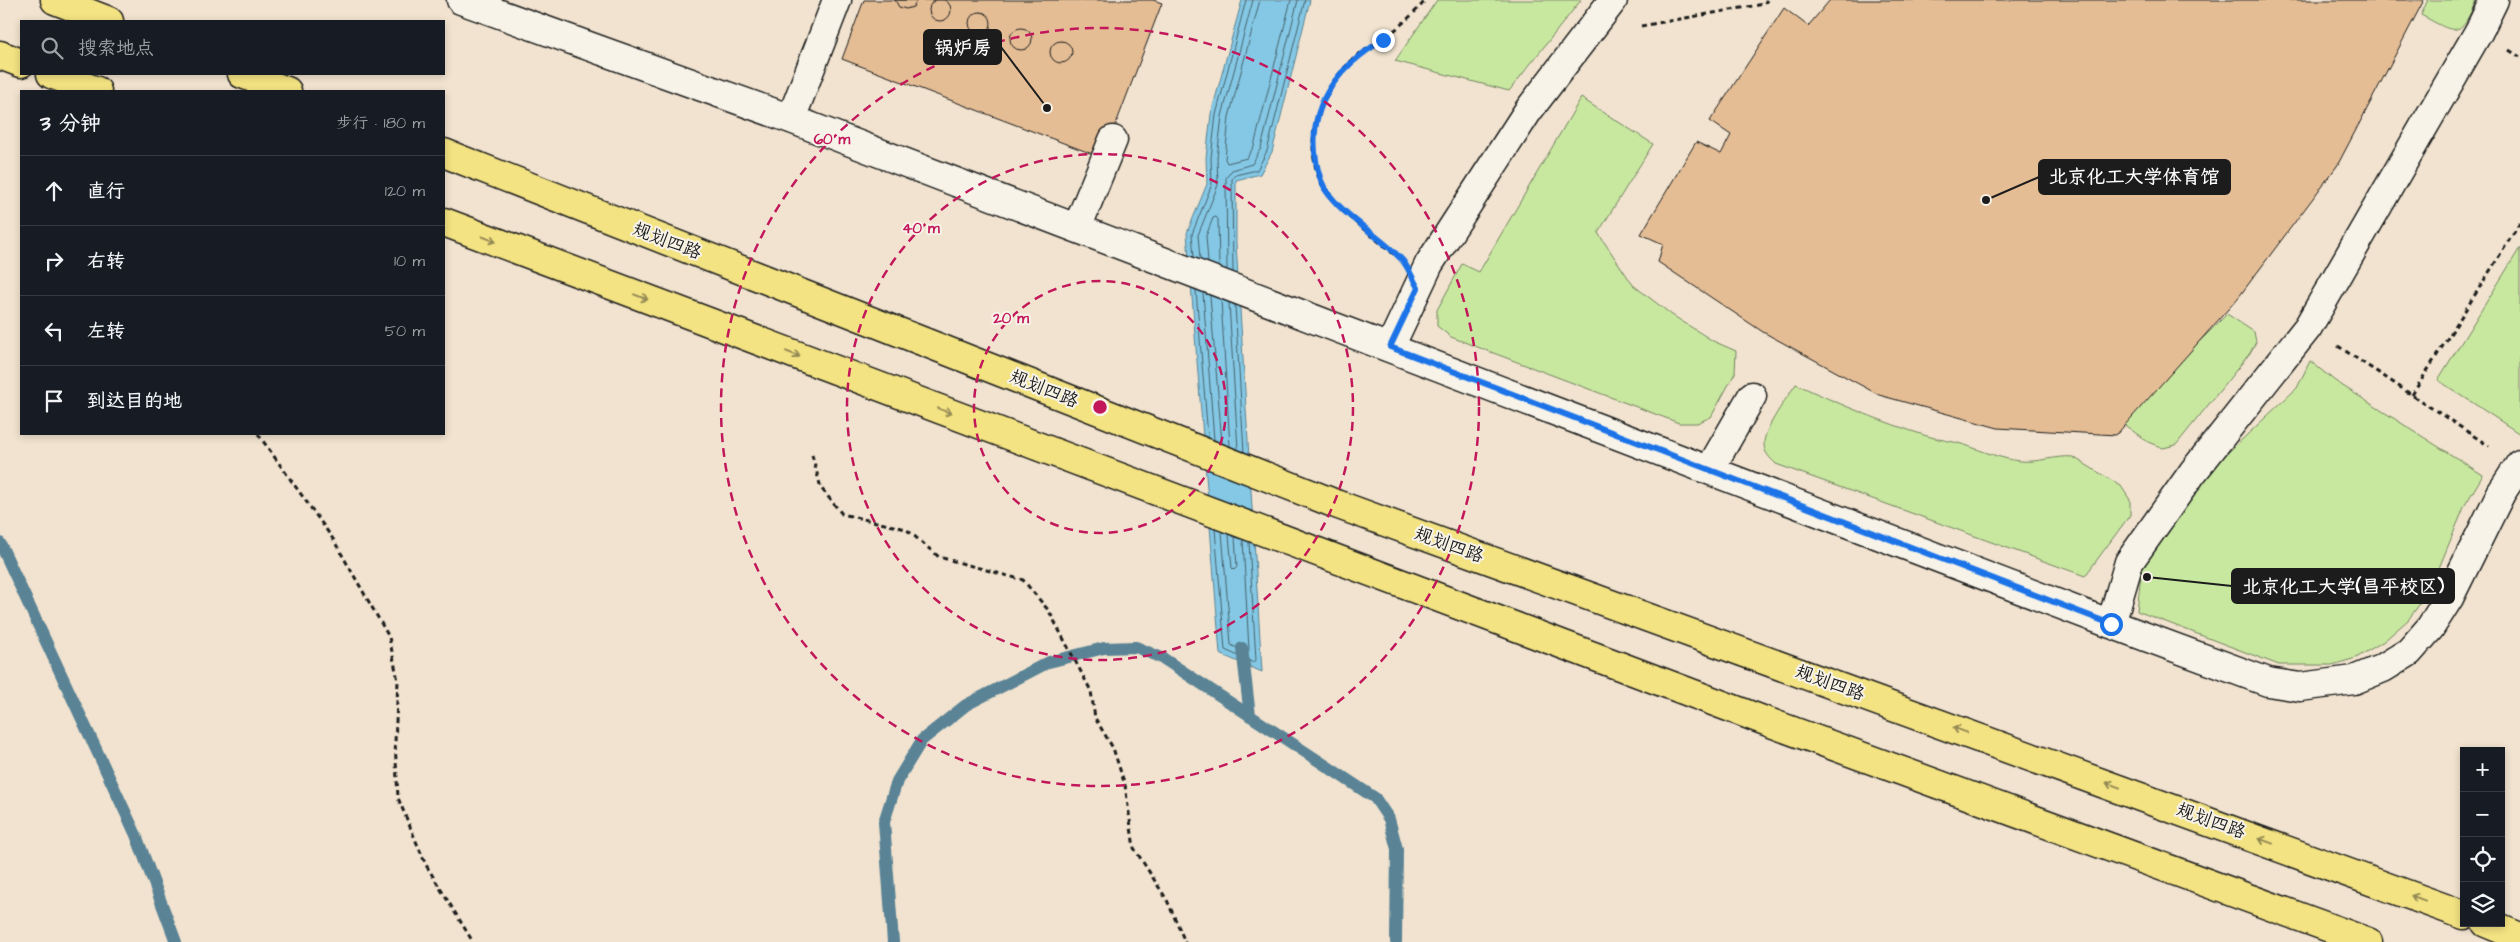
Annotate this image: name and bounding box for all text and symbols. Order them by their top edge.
search box [20,20,445,75]
route end [1372,29,1395,52]
callout: 锅炉房 [924,30,1001,64]
icon: search [38,34,66,62]
text: 搜索地点 [78,35,154,62]
text: 锅炉房 [934,35,992,62]
text: 3 分钟 [40,109,101,138]
text: 步行 · 180 m [337,112,425,134]
text: 60 m [814,129,851,150]
callout: 北京化工大学体育馆 [2039,160,2230,194]
text: 北京化工大学体育馆 [2048,164,2220,191]
icon: ahead [40,177,68,205]
text: 直行 [87,178,125,205]
text: 120 m [385,180,425,202]
street label: 规划四路 [629,216,705,266]
text: 40 m [902,218,940,239]
one-way arrow [481,235,497,244]
icon: right [40,247,68,275]
text: 右转 [87,248,125,275]
text: 10 m [394,250,425,272]
one-way arrow [633,293,649,302]
text: 20 m [992,308,1029,329]
icon: left [40,317,68,345]
text: 左转 [87,318,125,345]
text: 50 m [385,320,425,342]
one-way arrow [785,350,801,359]
street label: 规划四路 [1006,364,1082,414]
icon: arrive [40,387,68,415]
text: 到达目的地 [87,388,182,415]
centre of rings [1091,398,1109,416]
one-way arrow [938,408,953,417]
street label: 规划四路 [1411,521,1487,569]
callout: 北京化工大学(昌平校区) [2232,569,2454,603]
text: 北京化工大学(昌平校区) [2242,574,2444,601]
route start [2100,613,2123,636]
street label: 规划四路 [1792,659,1868,707]
one-way arrow [1953,725,1969,734]
map controls [2460,747,2505,927]
button: + [2460,747,2505,792]
one-way arrow [2106,780,2121,789]
button: − [2460,792,2505,837]
street label: 规划四路 [2173,797,2249,845]
one-way arrow [2258,836,2274,845]
button: locate [2460,837,2505,882]
button: layers [2460,882,2505,927]
one-way arrow [2411,893,2426,902]

